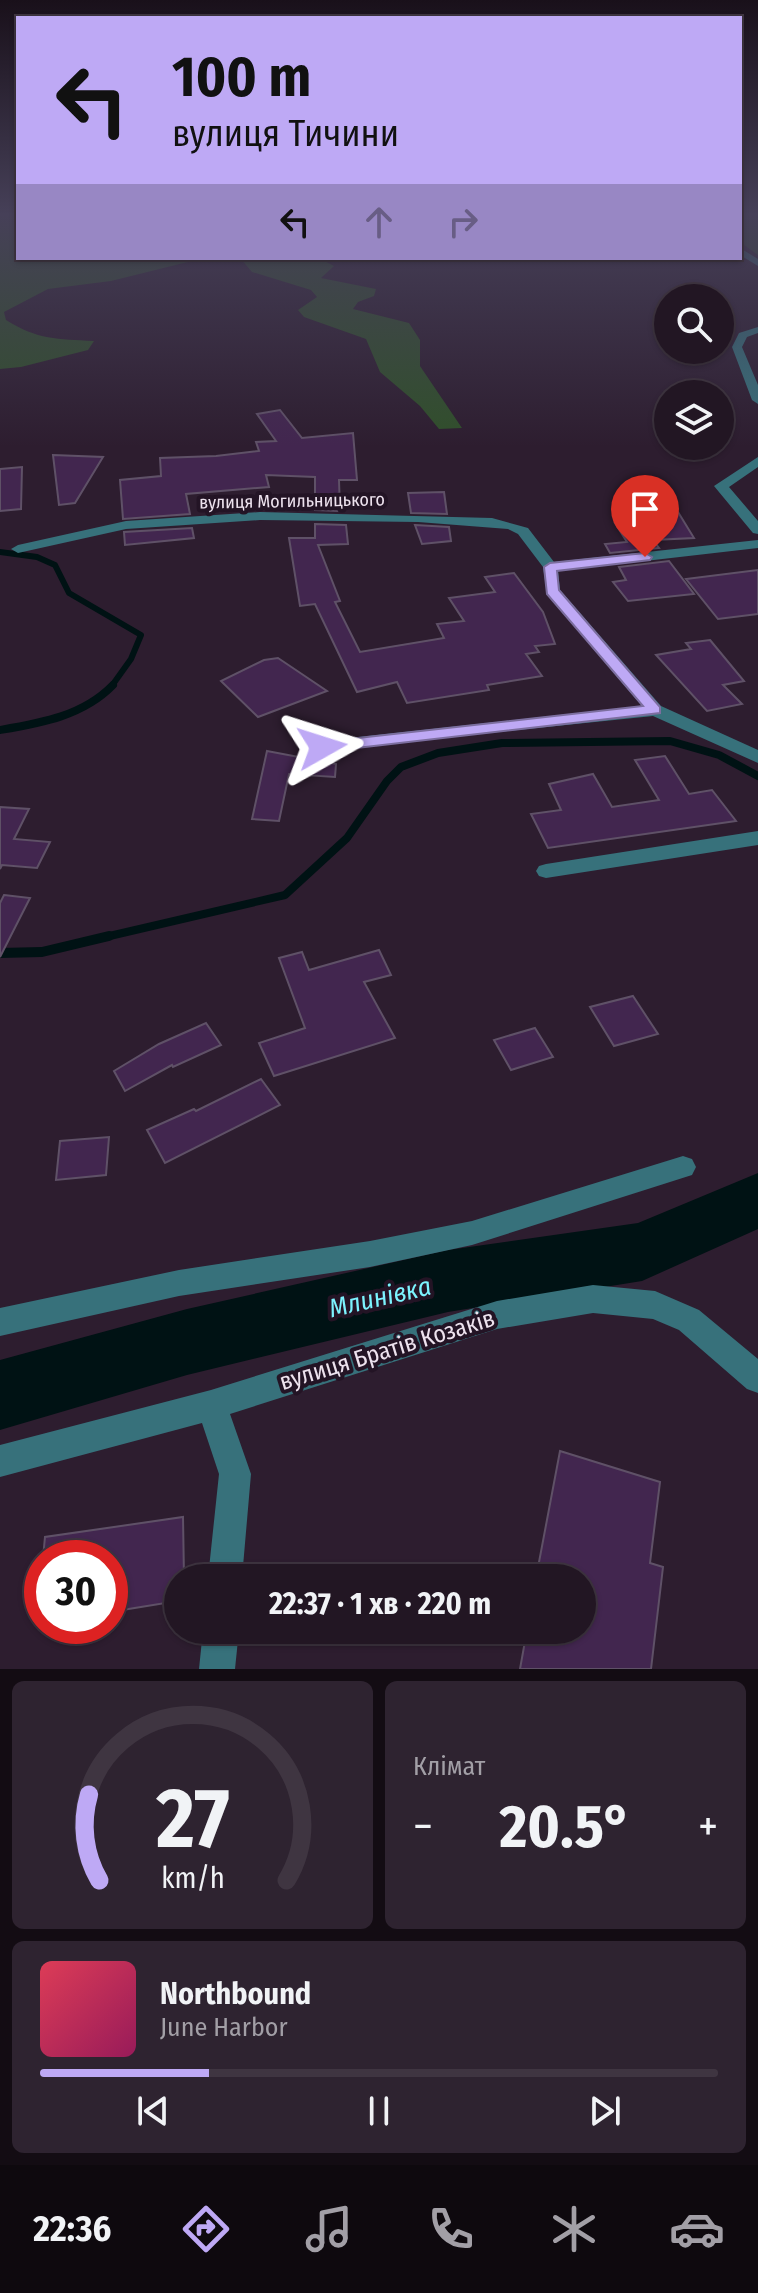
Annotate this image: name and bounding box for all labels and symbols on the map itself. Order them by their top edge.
pin [611,475,679,557]
street label: вулиця Могильницького [199,488,385,514]
position arrow [280,705,364,789]
water label: Млинівка [326,1271,434,1324]
street label: вулиця Братів Козаків [276,1304,498,1396]
speed limit sign: 30 [24,1540,128,1644]

